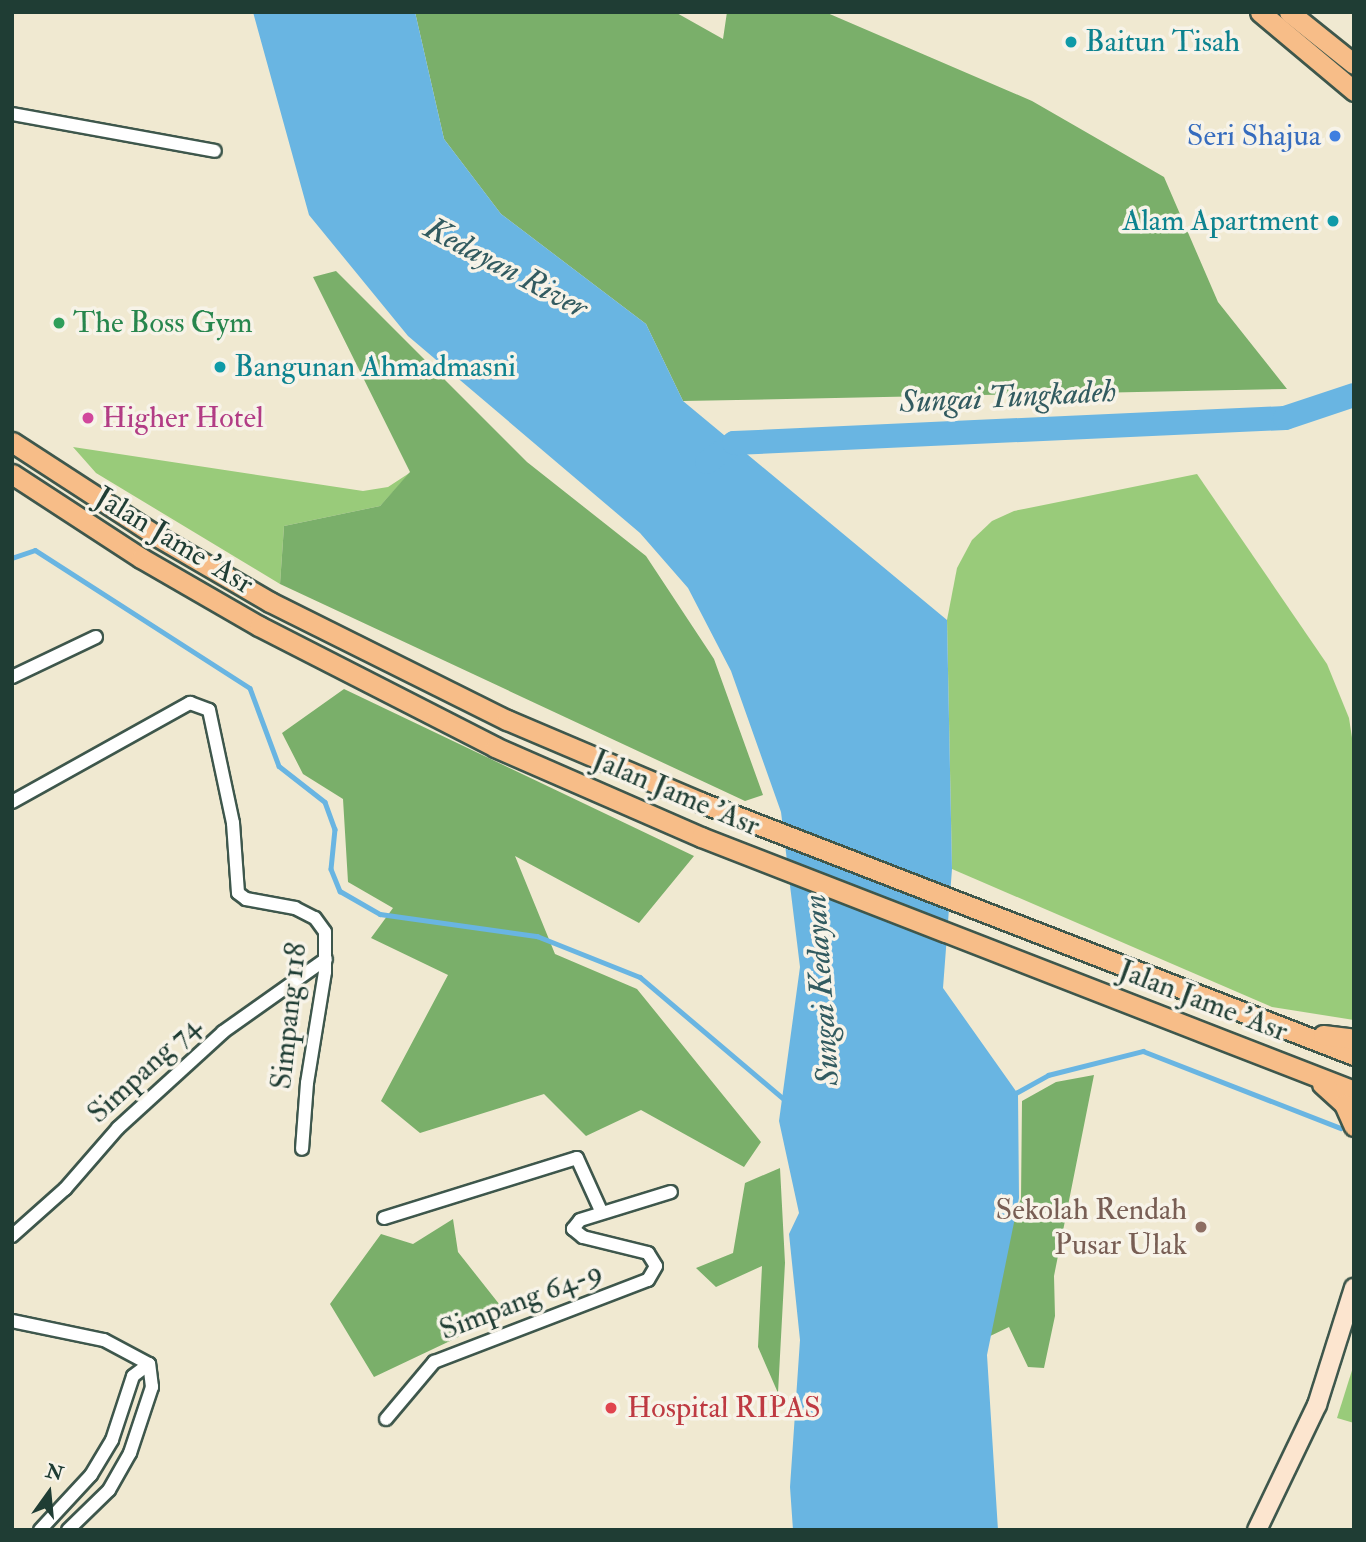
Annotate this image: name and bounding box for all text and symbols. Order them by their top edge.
place label: Baitun Tisah [1085,24,1240,60]
marker: Baitun Tisah [1063,34,1079,50]
place label: Seri Shajua [1187,118,1321,154]
marker: Seri Shajua [1327,128,1343,144]
place label: Alam Apartment [1122,203,1319,239]
water label: Kedayan River [418,209,594,327]
marker: Alam Apartment [1325,213,1341,229]
place label: The Boss Gym [73,305,253,341]
marker: The Boss Gym [51,315,67,331]
place label: Bangunan Ahmadmasni [234,349,516,385]
marker: Bangunan Ahmadmasni [212,359,228,375]
water label: Sungai Tungkadeh [899,372,1117,422]
place label: Higher Hotel [102,400,264,436]
marker: Higher Hotel [80,410,96,426]
street label: Jalan Jame 'Asr [88,480,260,602]
street label: Jalan Jame 'Asr [587,742,765,844]
water label: Sungai Kedayan [796,893,848,1087]
street label: Simpang 118 [263,941,315,1091]
street label: Jalan Jame 'Asr [1113,952,1293,1050]
street label: Simpang 74 [80,1009,208,1131]
place label: Sekolah Rendah Pusar Ulak [996,1192,1187,1262]
marker: Sekolah Rendah Pusar Ulak [1193,1219,1209,1235]
street label: Simpang 64-9 [435,1254,607,1348]
place label: Hospital RIPAS [627,1390,821,1426]
marker: Hospital RIPAS [601,1398,621,1418]
north arrow [14,1458,84,1528]
text: N [43,1459,66,1487]

